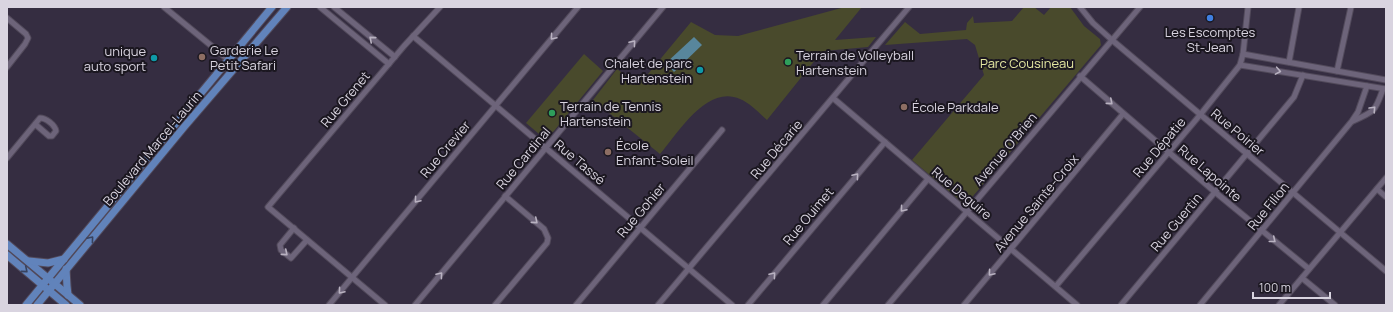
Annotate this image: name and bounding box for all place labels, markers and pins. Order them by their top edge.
marker: Les Escomptes St-Jean [1205,13,1215,23]
place label: Les Escomptes St-Jean [1165,23,1256,56]
place label: Garderie Le Petit Safari [210,41,279,74]
place label: unique auto sport [84,42,146,75]
place label: Terrain de Volleyball Hartenstein [796,46,914,79]
marker: Garderie Le Petit Safari [197,52,207,62]
marker: unique auto sport [149,53,159,63]
place label: Chalet de parc Hartenstein [605,54,692,87]
marker: Terrain de Volleyball Hartenstein [783,57,793,67]
marker: Chalet de parc Hartenstein [695,65,705,75]
place label: Terrain de Tennis Hartenstein [560,97,662,130]
place label: École Parkdale [912,98,999,116]
marker: École Parkdale [899,102,909,112]
marker: Terrain de Tennis Hartenstein [547,108,557,118]
place label: École Enfant-Soleil [616,136,694,169]
marker: École Enfant-Soleil [603,147,613,157]

